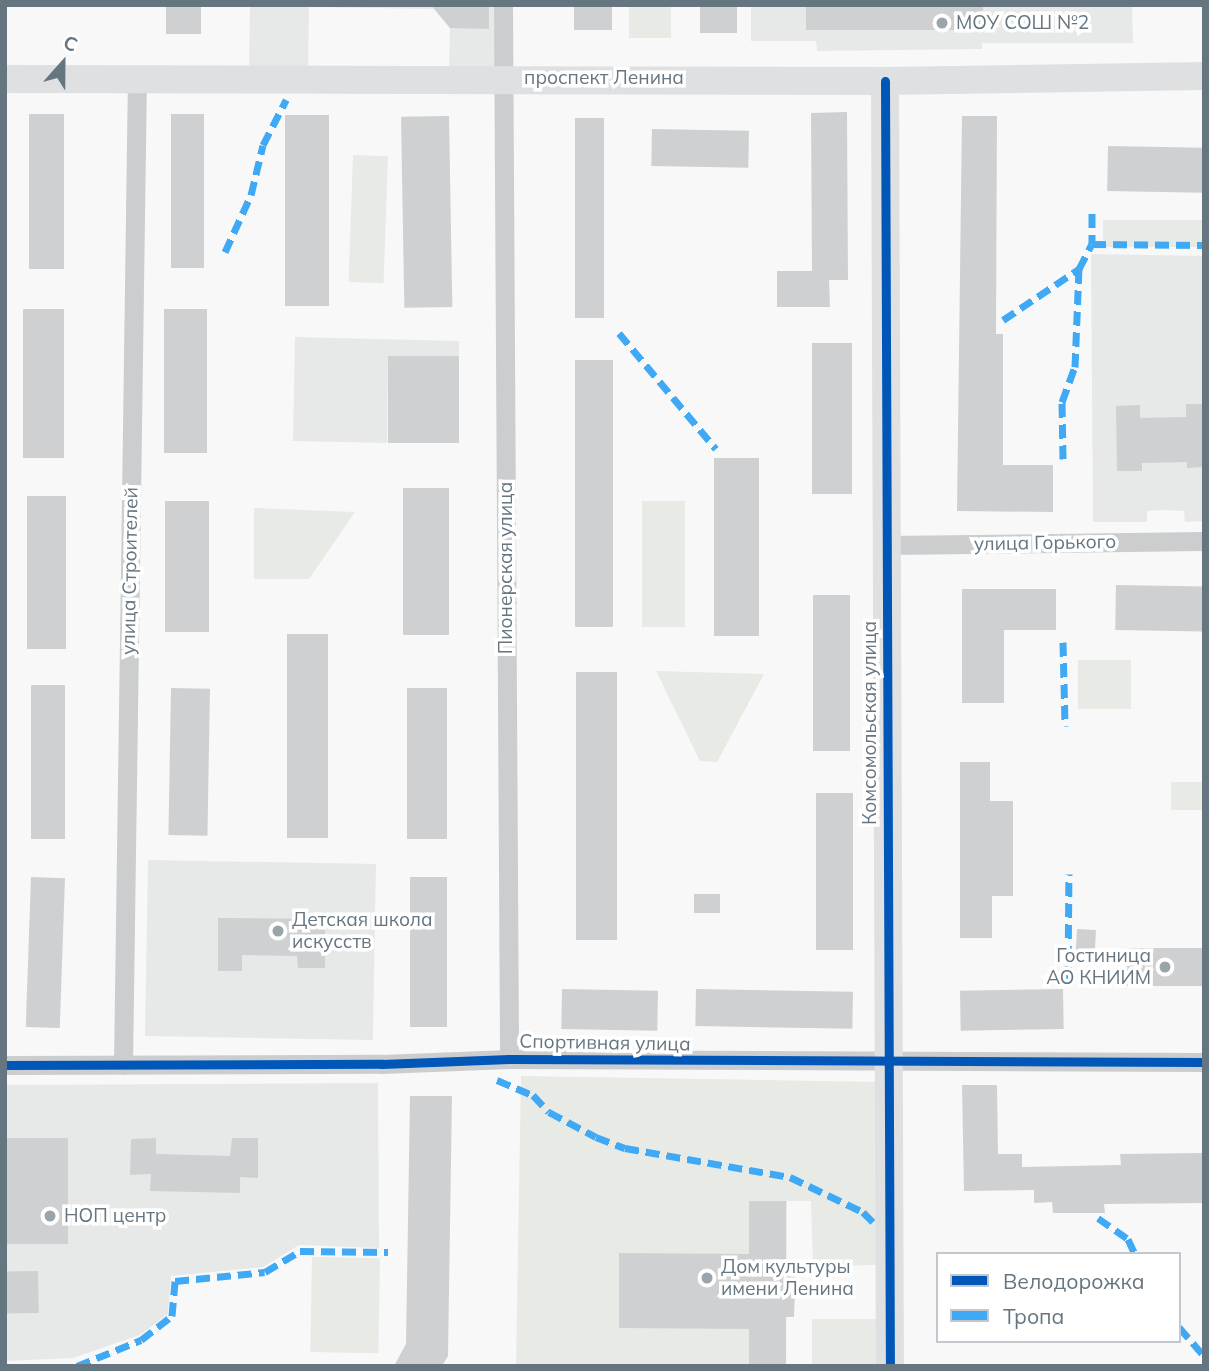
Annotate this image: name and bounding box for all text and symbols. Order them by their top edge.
place label: МОУ СОШ №2 [956,12,1089,34]
marker: МОУ СОШ №2 [934,15,950,31]
north arrow [28,28,98,98]
text: С [60,30,81,57]
street label: проспект Ленина [524,67,684,89]
street label: Пионерская улица [495,482,517,654]
street label: улица Строителей [117,487,143,655]
street label: улица Горького [974,530,1116,556]
street label: Комсомольская улица [859,621,881,825]
place label: Детская школа искусств [292,909,433,953]
marker: Детская школа искусств [270,923,286,939]
place label: Гостиница АО КНИИМ [1046,945,1151,989]
marker: Гостиница АО КНИИМ [1157,959,1173,975]
street label: Спортивная улица [519,1030,691,1056]
place label: НОП центр [64,1205,166,1227]
marker: НОП центр [42,1208,58,1224]
legend [936,1252,1181,1343]
place label: Дом культуры имени Ленина [721,1256,854,1300]
text: Велодорожка [1003,1268,1145,1294]
marker: Дом культуры имени Ленина [699,1270,715,1286]
text: Тропа [1003,1303,1064,1329]

